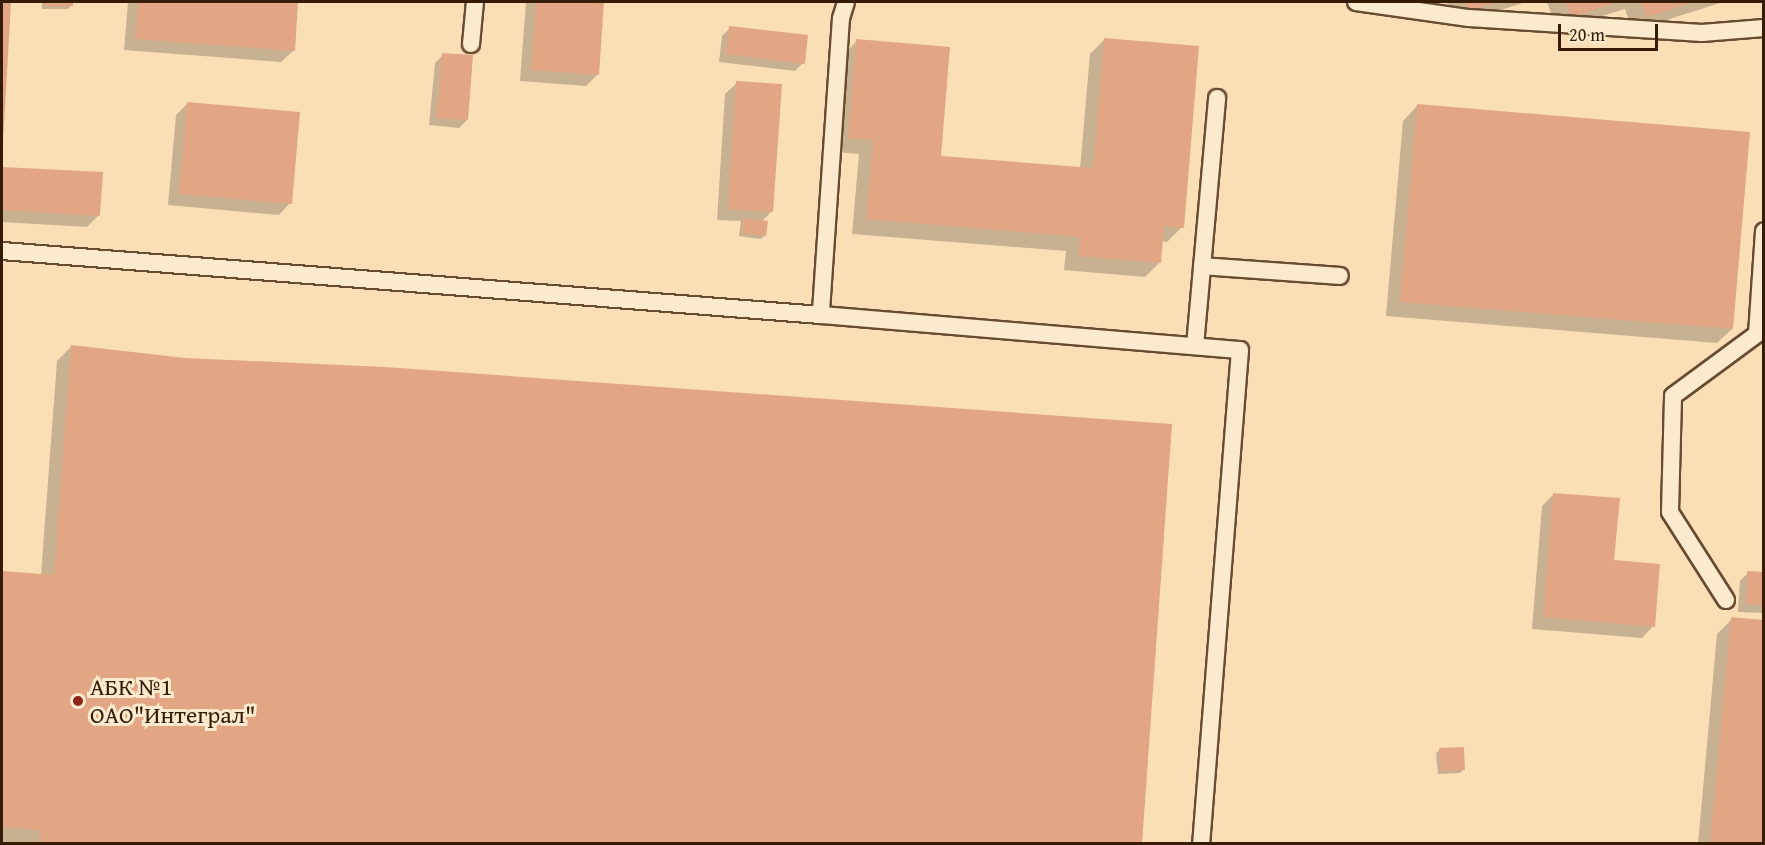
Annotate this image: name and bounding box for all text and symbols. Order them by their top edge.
scale bar [1561,12,1662,50]
text: 20 m [1569,21,1605,48]
place label: АБК №1 ОАО"Интеграл" [90,673,255,729]
marker: АБК №1 ОАО"Интеграл" [71,694,85,708]

